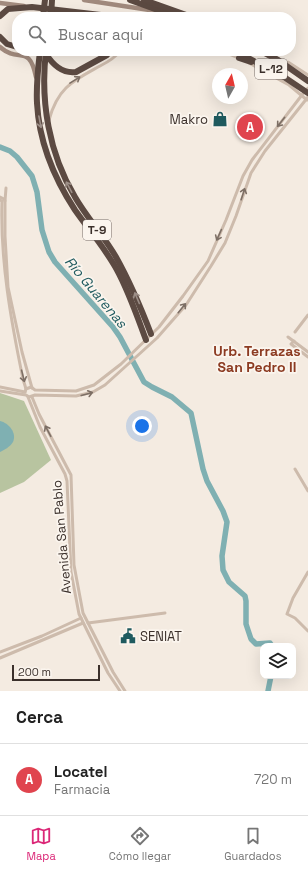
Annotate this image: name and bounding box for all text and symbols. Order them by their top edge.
search box [12,12,296,56]
icon: search [26,23,48,45]
text: Buscar aquí [58,25,143,44]
road number: L-12 [255,59,287,79]
north arrow [212,68,248,104]
one-way arrow [70,76,81,85]
shop icon: Makro [211,110,229,128]
place label: Makro [170,111,208,128]
pin: A [237,112,263,142]
one-way arrow [36,115,44,128]
one-way arrow [277,116,285,127]
one-way arrow [65,181,73,193]
one-way arrow [240,188,247,201]
road number: T-9 [83,220,111,240]
one-way arrow [215,229,223,241]
water label: Río Guarenas [61,253,131,332]
one-way arrow [133,292,140,304]
one-way arrow [178,303,187,314]
district label: Urb. Terrazas San Pedro II [213,342,301,376]
one-way arrow [19,369,27,382]
one-way arrow [80,389,93,397]
your location [132,416,152,436]
one-way arrow [43,425,51,437]
street label: Avenida San Pablo [48,479,75,595]
public building icon: SENIAT [119,627,137,645]
place label: SENIAT [140,628,182,645]
map controls [260,643,296,679]
button: layers [260,643,296,679]
scale bar [12,663,100,682]
text: 200 m [18,665,51,679]
text: Cerca [16,706,63,728]
text: Locatel [54,762,107,781]
text: A [25,771,33,788]
text: 720 m [254,771,292,788]
text: Farmacia [54,781,110,798]
tab: Mapa [27,825,56,863]
tab: Cómo llegar [109,825,171,863]
tab: Guardados [224,825,281,863]

